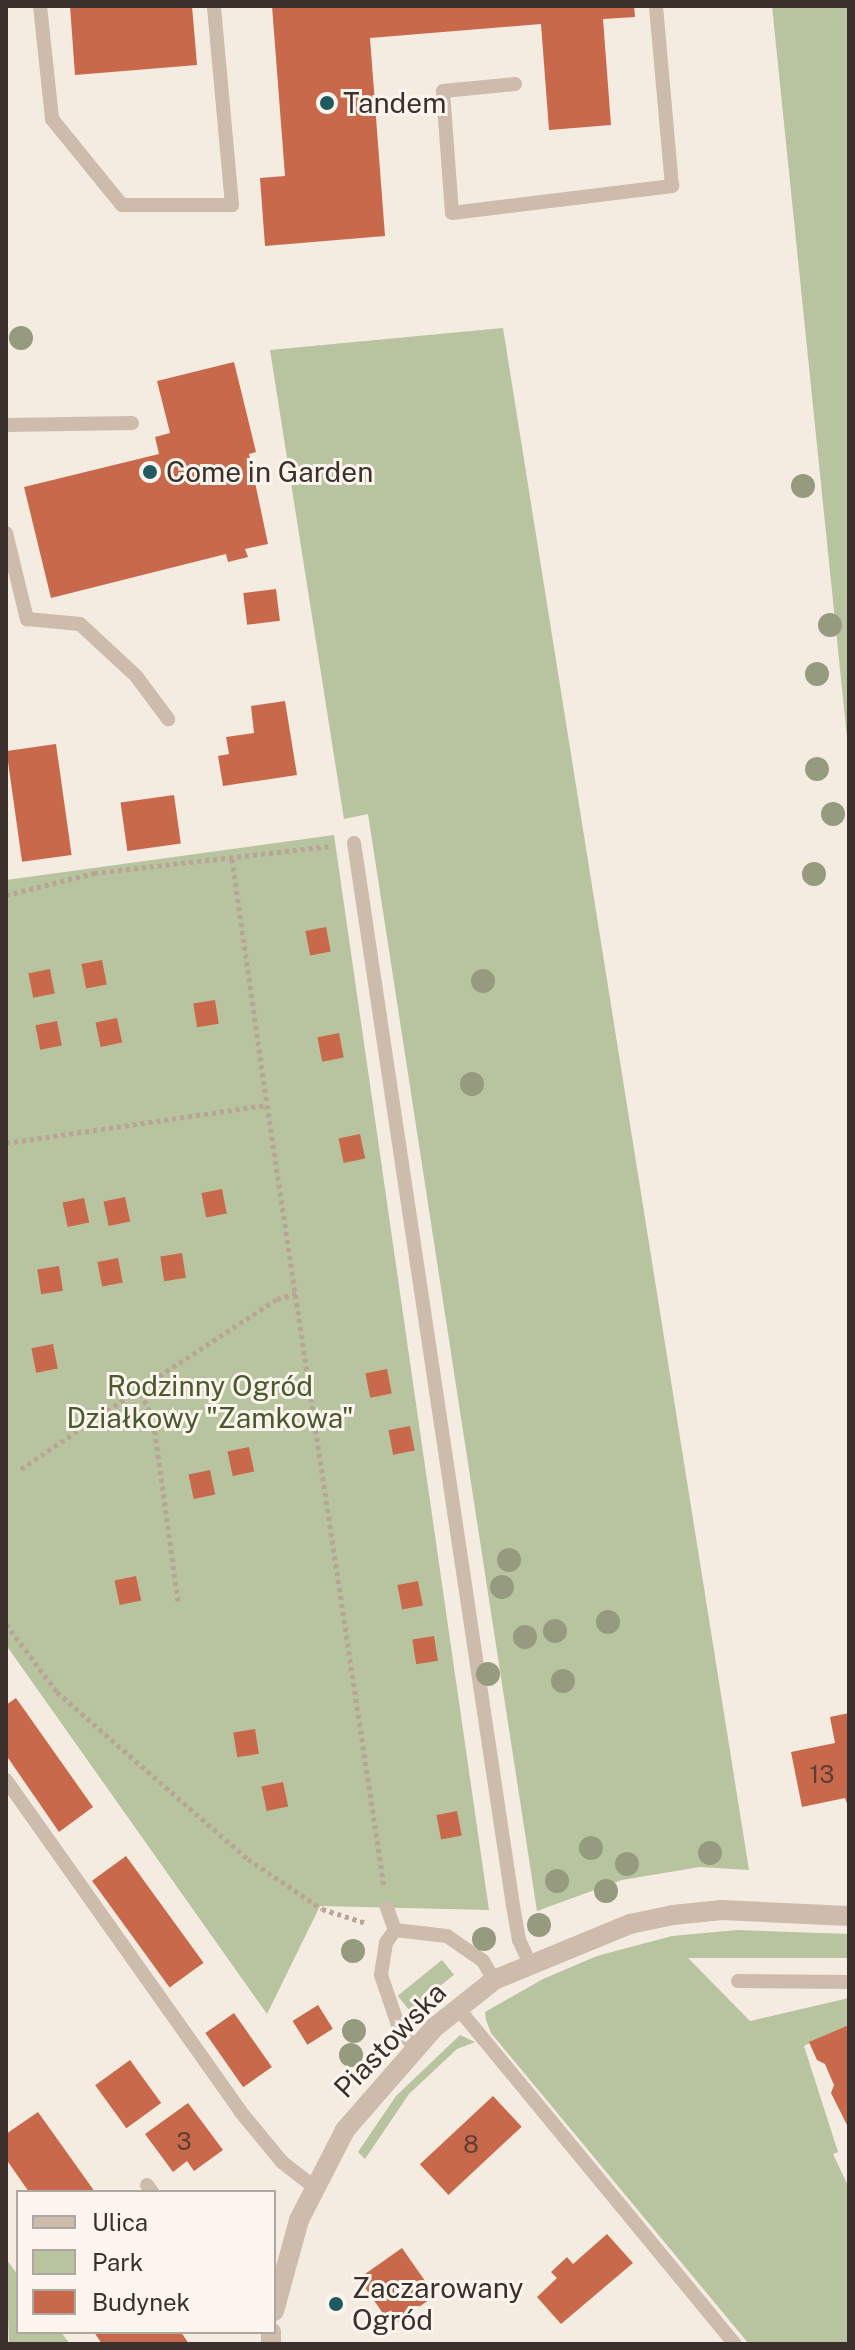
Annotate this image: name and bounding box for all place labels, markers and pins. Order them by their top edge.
place label: Tandem [343,86,446,120]
marker: Tandem [318,94,336,112]
place label: Come in Garden [166,455,373,489]
marker: Come in Garden [141,463,159,481]
place label: Zaczarowany Ogród [352,2271,523,2337]
marker: Zaczarowany Ogród [327,2295,345,2313]

